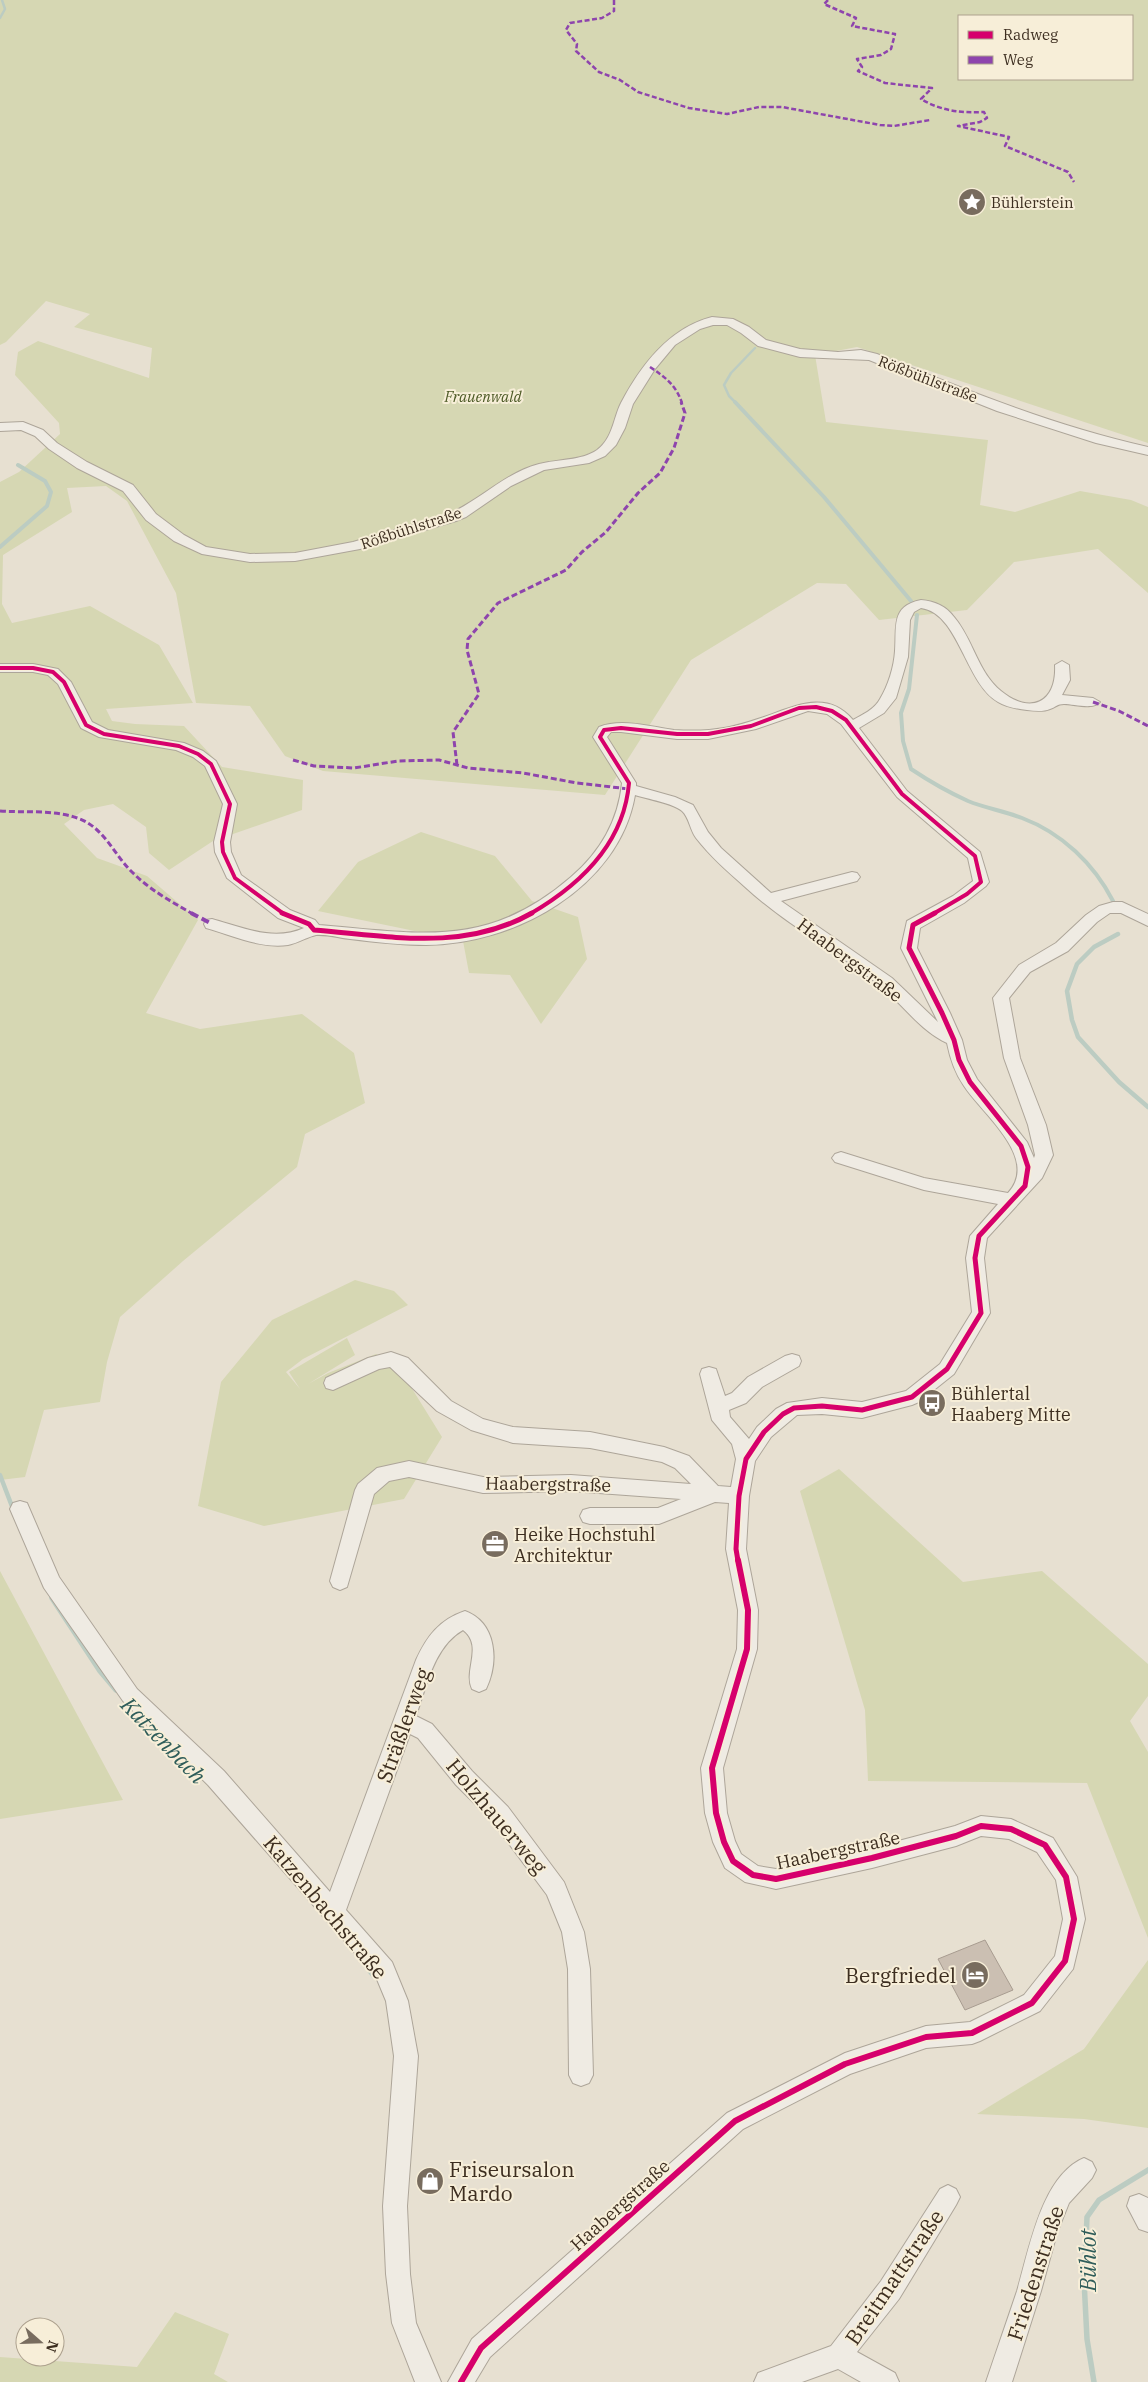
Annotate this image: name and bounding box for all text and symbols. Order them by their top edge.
legend [958,15,1133,80]
text: Radweg [1003,25,1058,44]
text: Weg [1003,50,1033,69]
place icon: Bühlerstein [957,187,987,217]
place label: Bühlerstein [991,193,1074,212]
street label: Rößbühlstraße [876,351,980,407]
park label: Frauenwald [443,387,522,406]
street label: Rößbühlstraße [358,503,464,553]
street label: Haabergstraße [793,913,907,1007]
place label: Bühlertal Haaberg Mitte [951,1382,1071,1426]
bus stop icon: Bühlertal Haaberg Mitte [917,1388,947,1418]
street label: Haabergstraße [485,1471,611,1497]
place label: Heike Hochstuhl Architektur [514,1523,655,1567]
office icon: Heike Hochstuhl Architektur [480,1529,510,1559]
street label: Sträßlerweg [369,1663,437,1786]
water label: Katzenbach [115,1690,213,1790]
street label: Holzhauerweg [440,1752,554,1880]
street label: Haabergstraße [774,1826,902,1874]
street label: Katzenbachstraße [258,1829,394,1985]
hotel icon: Bergfriedel [960,1960,990,1990]
place label: Bergfriedel [845,1961,956,1989]
street label: Haabergstraße [565,2154,675,2256]
place label: Friseursalon Mardo [449,2155,575,2207]
shop icon: Friseursalon Mardo [415,2166,445,2196]
street label: Friedenstraße [1000,2202,1070,2344]
street label: Breitmattstraße [838,2204,950,2350]
water label: Bühlot [1073,2227,1102,2292]
north arrow [15,2317,65,2367]
text: N [42,2338,63,2355]

